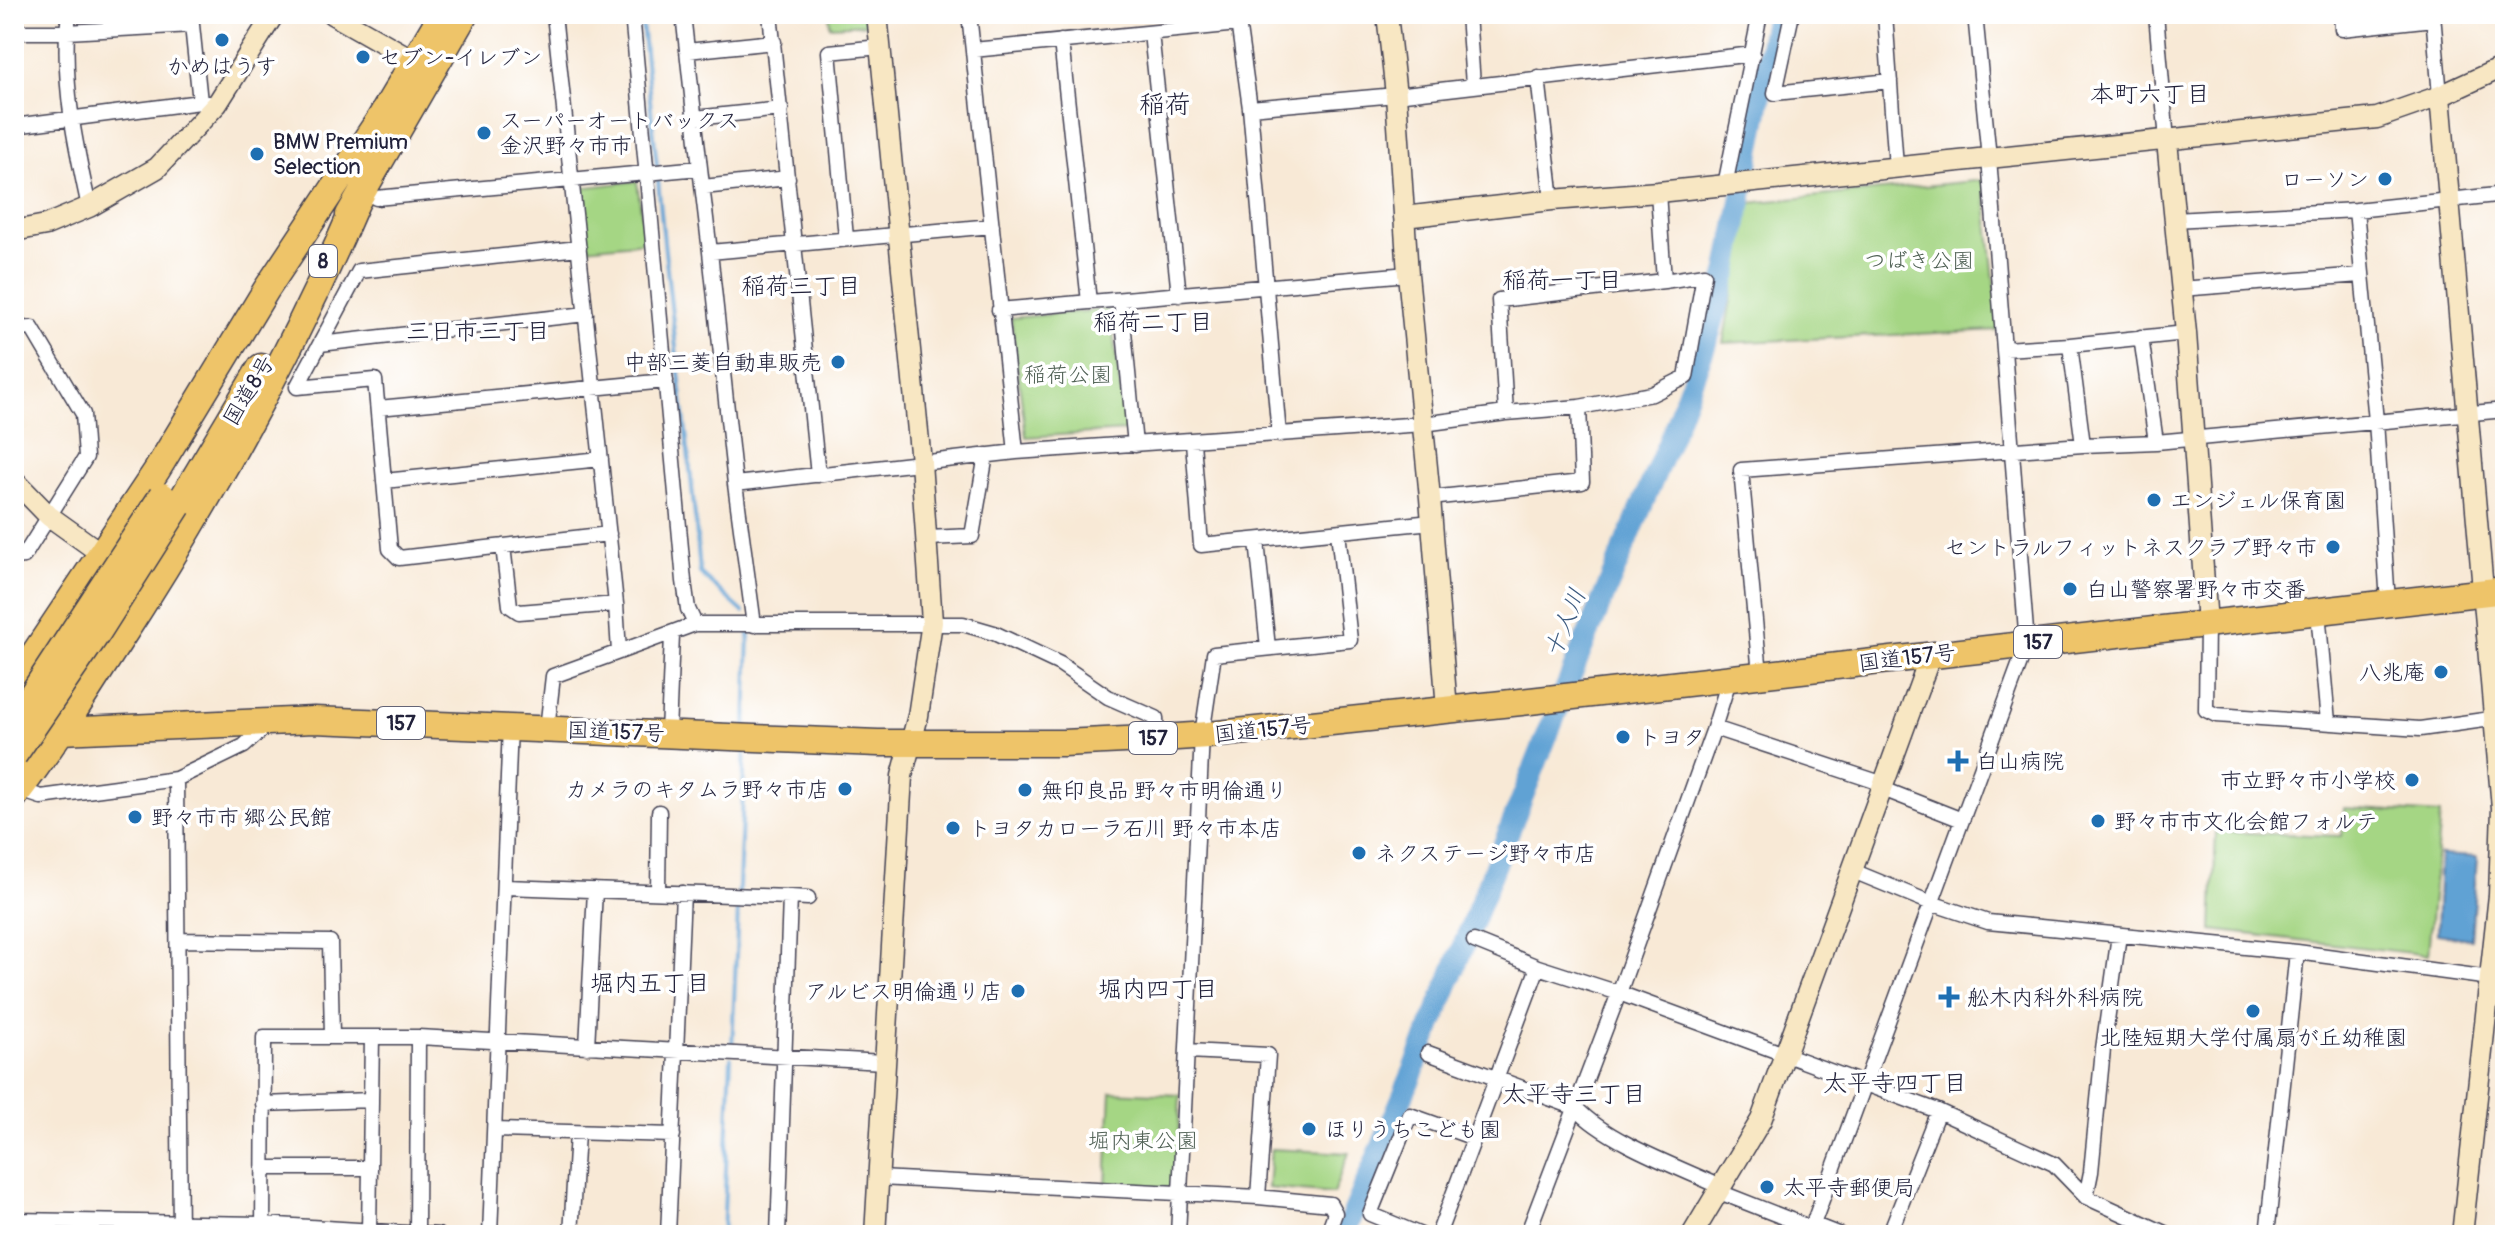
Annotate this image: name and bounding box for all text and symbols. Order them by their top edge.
marker: かめはうす [213,31,231,49]
place label: セブン-イレブン [379,44,542,72]
marker: セブン-イレブン [354,48,372,66]
place label: かめはうす [167,53,277,81]
district label: 本町六丁目 [2090,80,2210,109]
district label: 稲荷 [1139,89,1191,121]
place label: スーパーオートバックス 金沢野々市市 [500,107,739,160]
marker: スーパーオートバックス 金沢野々市市 [475,124,493,142]
place label: BMW Premium Selection [273,128,408,181]
marker: BMW Premium Selection [248,145,266,163]
place label: ローソン [2281,166,2369,194]
marker: ローソン [2376,170,2394,188]
road number: 8 [309,245,337,277]
park label: つばき公園 [1864,247,1974,275]
district label: 稲荷一丁目 [1502,266,1622,295]
district label: 稲荷三丁目 [741,272,861,301]
district label: 稲荷二丁目 [1093,308,1213,337]
district label: 三日市三丁目 [406,317,550,346]
place label: 中部三菱自動車販売 [624,349,822,377]
street label: 国道8号 [217,350,281,431]
marker: 中部三菱自動車販売 [829,353,847,371]
park label: 稲荷公園 [1024,361,1112,389]
place label: エンジェル保育園 [2170,487,2346,515]
marker: エンジェル保育園 [2145,491,2163,509]
place label: セントラルフィットネスクラブ野々市 [1944,534,2317,562]
marker: セントラルフィットネスクラブ野々市 [2324,538,2342,556]
place label: 白山警察署野々市交番 [2086,576,2306,604]
marker: 白山警察署野々市交番 [2061,580,2079,598]
water label: 十人川 [1539,584,1592,662]
road number: 157 [2014,626,2062,658]
street label: 国道157号 [1857,638,1958,678]
place label: 八兆庵 [2359,659,2425,687]
marker: 八兆庵 [2432,663,2450,681]
road number: 157 [377,707,425,739]
street label: 国道157号 [1213,711,1313,749]
street label: 国道157号 [566,716,666,748]
road number: 157 [1129,722,1177,754]
place label: トヨタ [1639,724,1705,752]
marker: トヨタ [1614,728,1632,746]
place label: 白山病院 [1976,748,2064,776]
marker: 白山病院 [1947,750,1969,772]
place label: 市立野々市小学校 [2220,767,2396,795]
marker: 市立野々市小学校 [2403,771,2421,789]
place label: カメラのキタムラ野々市店 [565,776,829,804]
place label: 無印良品 野々市明倫通り [1041,777,1288,805]
marker: カメラのキタムラ野々市店 [836,780,854,798]
marker: 無印良品 野々市明倫通り [1016,781,1034,799]
place label: 野々市市 郷公民館 [151,804,332,832]
marker: 野々市市 郷公民館 [126,808,144,826]
place label: 野々市市文化会館フォルテ [2114,808,2378,836]
marker: 野々市市文化会館フォルテ [2089,812,2107,830]
place label: トヨタカローラ石川 野々市本店 [969,815,1282,843]
marker: トヨタカローラ石川 野々市本店 [944,819,962,837]
place label: ネクステージ野々市店 [1375,840,1596,868]
marker: ネクステージ野々市店 [1350,844,1368,862]
district label: 堀内五丁目 [590,969,710,998]
district label: 堀内四丁目 [1098,975,1218,1004]
place label: アルビス明倫通り店 [805,978,1002,1006]
marker: アルビス明倫通り店 [1009,982,1027,1000]
place label: 舩木内科外科病院 [1967,984,2143,1012]
marker: 舩木内科外科病院 [1938,986,1960,1008]
marker: 北陸短期大学付属扇が丘幼稚園 [2244,1002,2262,1020]
place label: 北陸短期大学付属扇が丘幼稚園 [2099,1024,2407,1052]
district label: 太平寺四丁目 [1823,1069,1967,1098]
district label: 太平寺三丁目 [1502,1080,1646,1109]
place label: ほりうちこども園 [1325,1116,1501,1144]
marker: ほりうちこども園 [1300,1120,1318,1138]
park label: 堀内東公園 [1088,1127,1198,1155]
place label: 太平寺郵便局 [1783,1174,1915,1202]
marker: 太平寺郵便局 [1758,1178,1776,1196]

